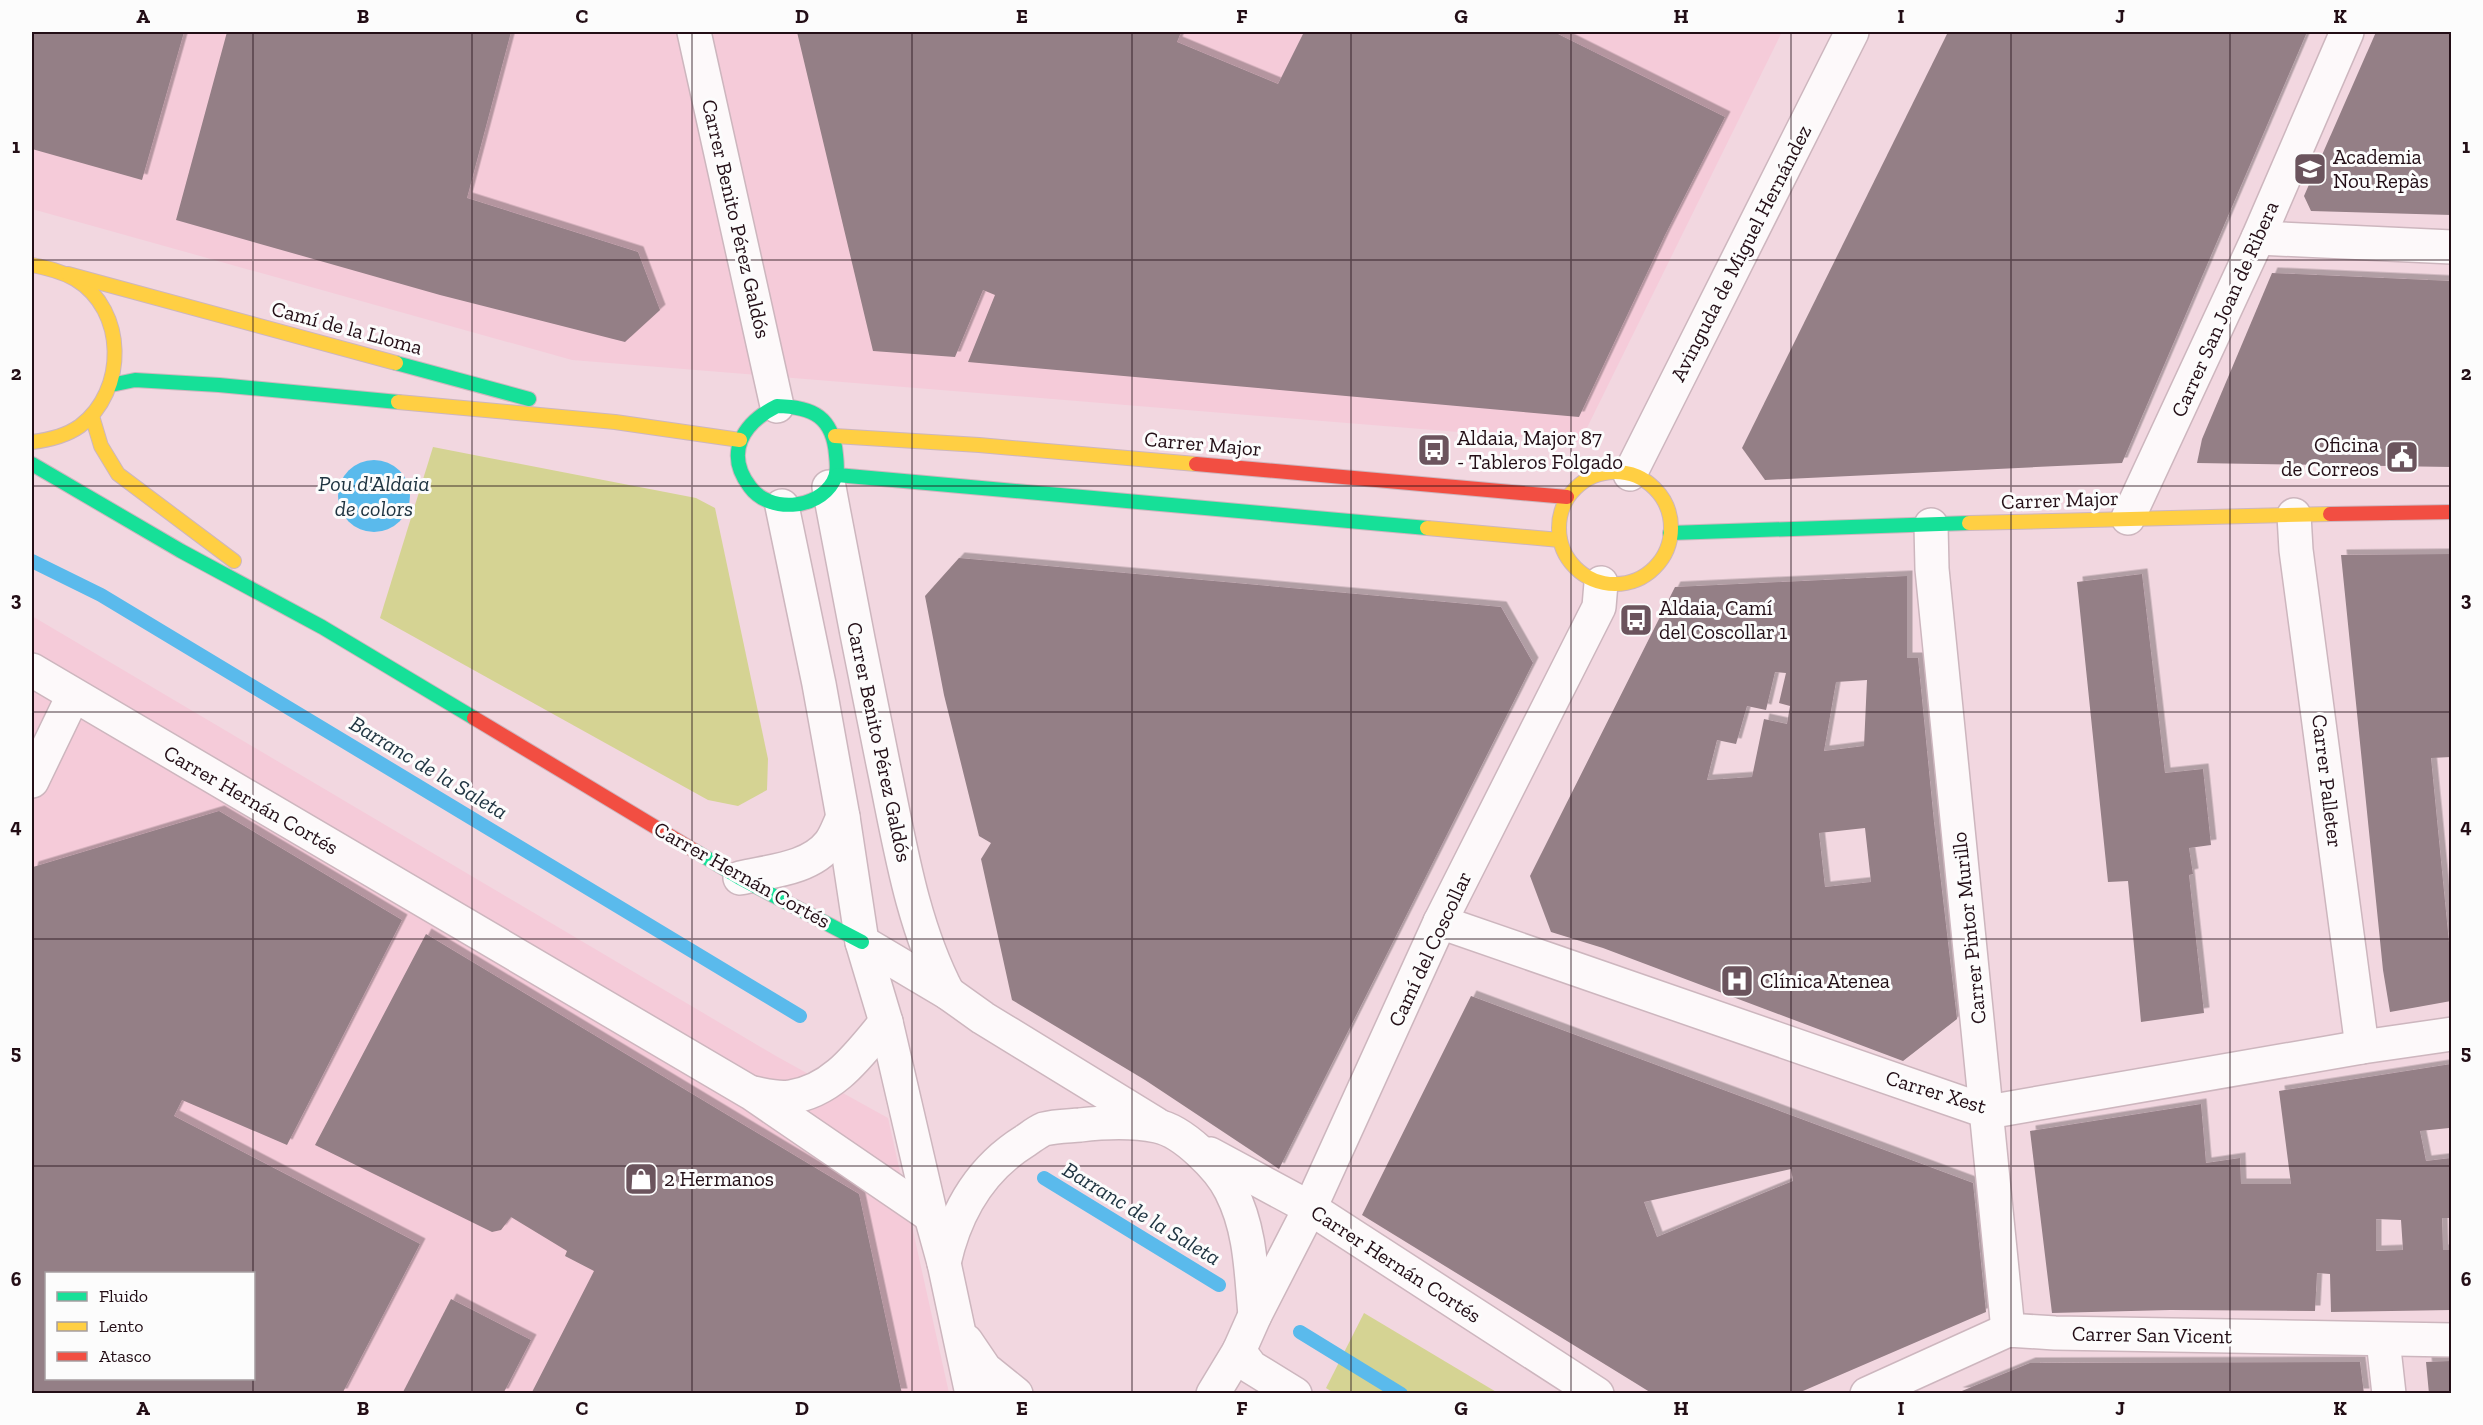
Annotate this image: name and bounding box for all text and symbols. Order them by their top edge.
text: A [136,4,150,28]
text: B [357,4,369,28]
text: C [576,4,589,28]
text: D [795,4,809,28]
text: E [1016,4,1028,28]
text: F [1236,4,1248,28]
text: G [1454,4,1468,28]
text: H [1673,4,1689,28]
text: I [1897,4,1905,28]
text: J [2115,4,2125,28]
text: K [2333,4,2347,28]
street label: Carrer Benito Pérez Galdós [697,97,776,341]
street label: Avinguda de Miguel Hernández [1665,120,1816,385]
text: 1 [12,134,20,158]
text: 1 [2462,134,2470,158]
place label: Academia Nou Repàs [2333,144,2429,193]
school or university icon: Academia Nou Repàs [2292,151,2328,187]
street label: Carrer San Joan de Ribera [2166,197,2284,421]
street label: Camí de la Lloma [269,295,425,360]
text: 2 [11,361,22,385]
text: 2 [2461,361,2472,385]
place label: Aldaia, Major 87 - Tableros Folgado [1457,425,1623,474]
street label: Carrer Major [1143,426,1263,462]
bus stop icon: Aldaia, Major 87 - Tableros Folgado [1416,432,1452,468]
place label: Oficina de Correos [2281,432,2379,481]
public building icon: Oficina de Correos [2384,439,2420,475]
water label: Pou d'Aldaia de colors [318,470,430,522]
street label: Carrer Major [2001,485,2119,515]
text: 3 [11,587,22,611]
text: 3 [2461,587,2472,611]
place label: Aldaia, Camí del Coscollar 1 [1659,595,1787,644]
bus stop icon: Aldaia, Camí del Coscollar 1 [1618,602,1654,638]
street label: Carrer Benito Pérez Galdós [842,620,917,864]
water label: Barranc de la Saleta [345,710,513,825]
street label: Carrer Palleter [2307,713,2348,849]
street label: Carrer Hernán Cortés [159,739,343,860]
text: 4 [10,814,22,838]
text: 4 [2460,814,2472,838]
street label: Carrer Hernán Cortés [650,816,835,933]
street label: Carrer Pintor Murillo [1946,831,1991,1025]
street label: Camí del Coscollar [1383,867,1476,1030]
hospital icon: Clínica Atenea [1719,963,1755,999]
place label: Clínica Atenea [1760,968,1890,993]
text: 5 [11,1040,21,1064]
text: 5 [2461,1040,2471,1064]
street label: Carrer Xest [1883,1064,1990,1119]
water label: Barranc de la Saleta [1058,1156,1226,1271]
shop icon: 2 Hermanos [623,1161,659,1197]
place label: 2 Hermanos [664,1166,774,1191]
street label: Carrer Hernán Cortés [1307,1199,1486,1328]
text: 6 [11,1267,22,1291]
text: 6 [2461,1267,2472,1291]
legend [45,1272,255,1380]
text: Fluido [99,1285,148,1307]
text: Lento [99,1315,144,1337]
street label: Carrer San Vicent [2072,1321,2233,1348]
text: Atasco [99,1345,151,1367]
text: A [136,1396,150,1420]
text: B [357,1396,369,1420]
text: C [576,1396,589,1420]
text: D [795,1396,809,1420]
text: E [1016,1396,1028,1420]
text: F [1236,1396,1248,1420]
text: G [1454,1396,1468,1420]
text: H [1673,1396,1689,1420]
text: I [1897,1396,1905,1420]
text: J [2115,1396,2125,1420]
text: K [2333,1396,2347,1420]

